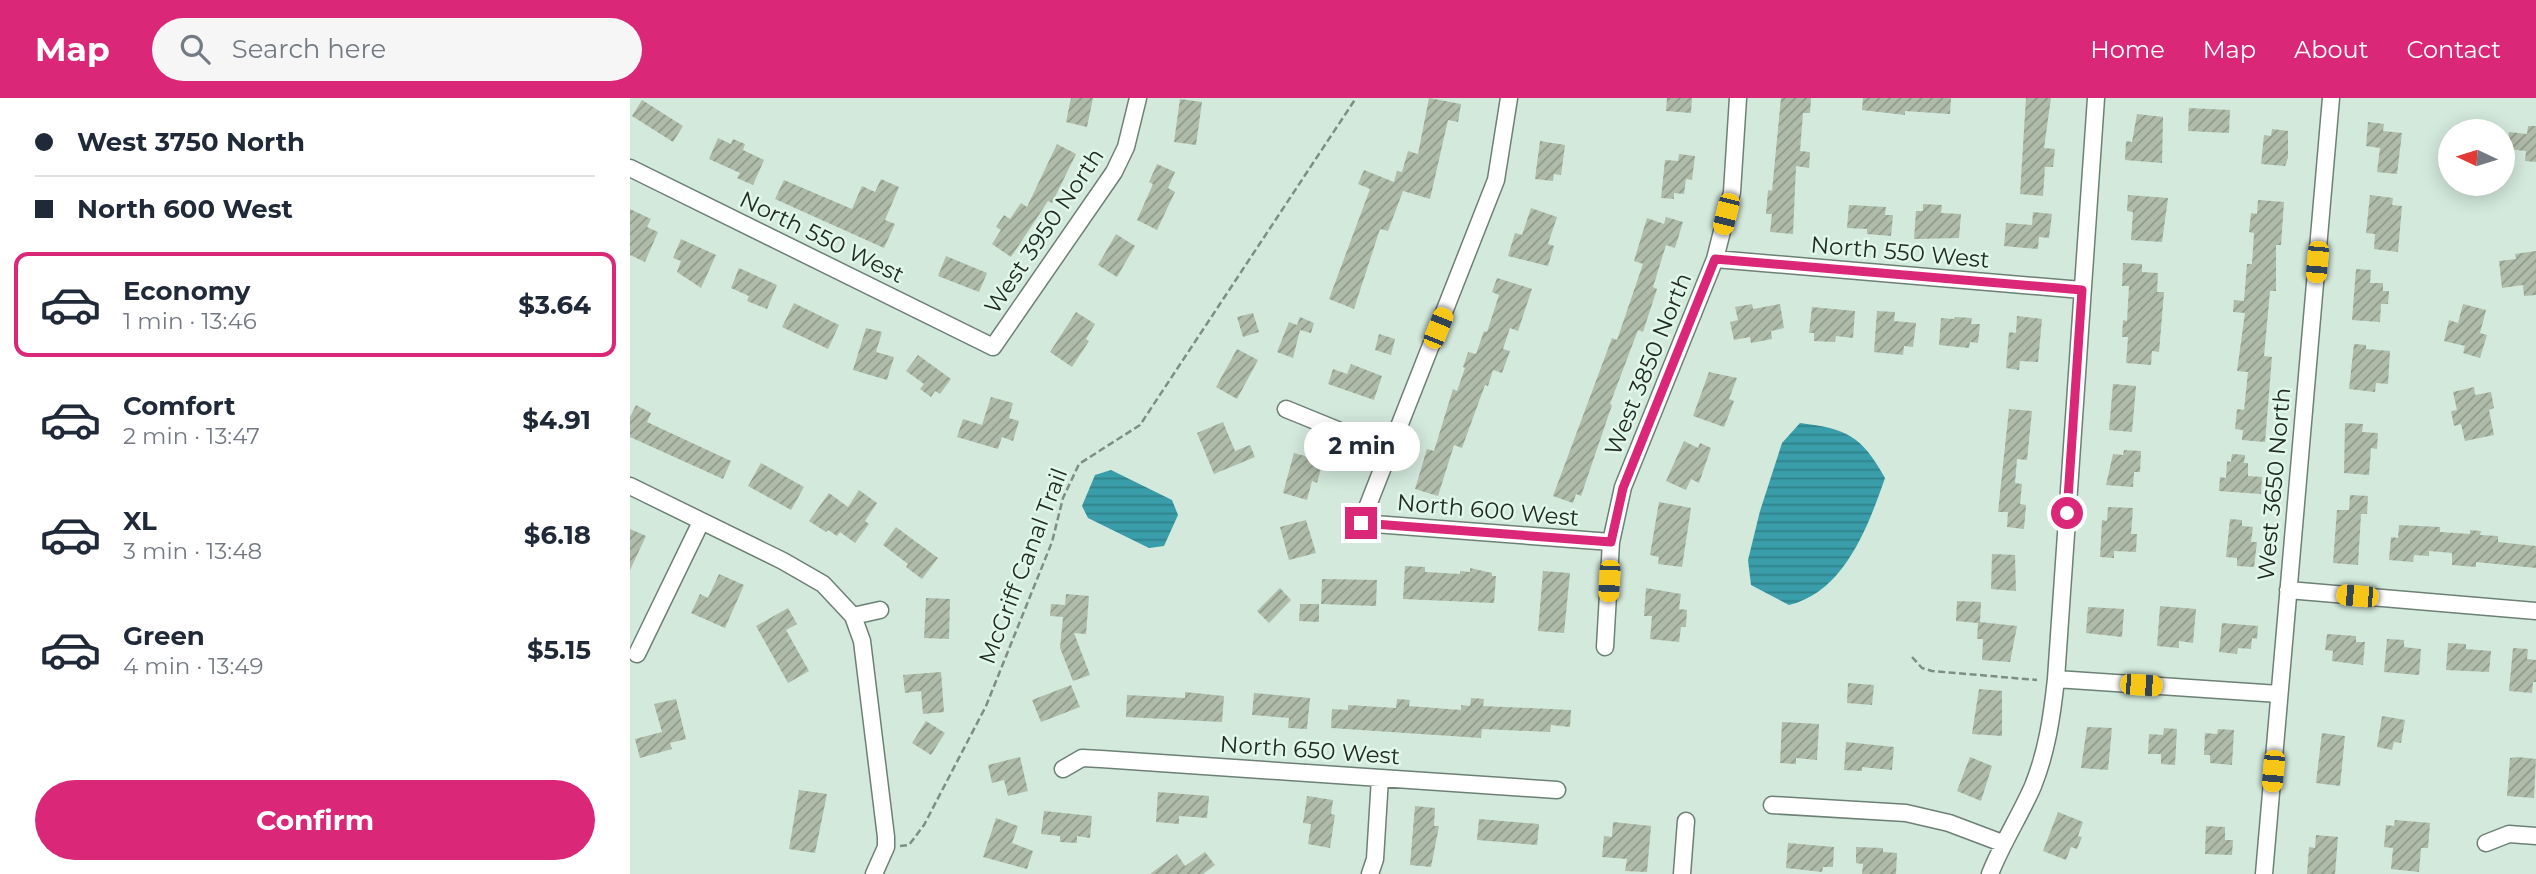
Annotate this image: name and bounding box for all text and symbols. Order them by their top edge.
search box [152,18,642,81]
text: Map [35,29,110,69]
icon: search [176,30,214,68]
text: Search here [232,33,386,65]
text: Home [2090,35,2165,64]
text: Map [2203,35,2256,64]
text: About [2294,35,2368,64]
text: Contact [2406,35,2501,64]
north arrow [2438,119,2515,196]
map controls [2438,119,2515,196]
text: West 3750 North [77,126,305,158]
street label: West 3950 North [978,143,1110,319]
street label: North 550 West [735,185,909,289]
car [1711,191,1742,237]
text: North 600 West [77,193,293,225]
street label: North 550 West [1809,230,1991,274]
car [2305,240,2330,284]
street label: West 3850 North [1599,269,1697,459]
icon: car [39,273,102,336]
text: Economy [123,275,250,307]
text: $3.64 [518,289,591,321]
car [1421,305,1456,351]
text: 1 min · 13:46 [123,307,257,335]
street label: West 3650 North [2252,386,2296,582]
icon: car [39,388,102,451]
text: Comfort [123,390,235,422]
text: $4.91 [522,404,591,436]
text: 2 min · 13:47 [123,422,260,450]
callout: 2 min [1303,422,1419,470]
text: 2 min [1328,432,1396,460]
street label: McGriff Canal Trail [973,464,1073,668]
street label: North 600 West [1396,488,1580,532]
route start [2051,497,2083,529]
icon: car [39,503,102,566]
text: XL [123,505,157,537]
route end [1345,507,1377,539]
text: $6.18 [524,519,591,551]
text: 3 min · 13:48 [123,537,262,565]
car [1598,559,1621,603]
car [2336,584,2379,608]
icon: car [39,618,102,681]
text: Green [123,620,205,652]
text: $5.15 [527,634,591,666]
text: 4 min · 13:49 [123,652,263,680]
car [2120,673,2163,697]
street label: North 650 West [1219,730,1401,770]
car [2261,749,2286,793]
button: Confirm [35,780,595,860]

